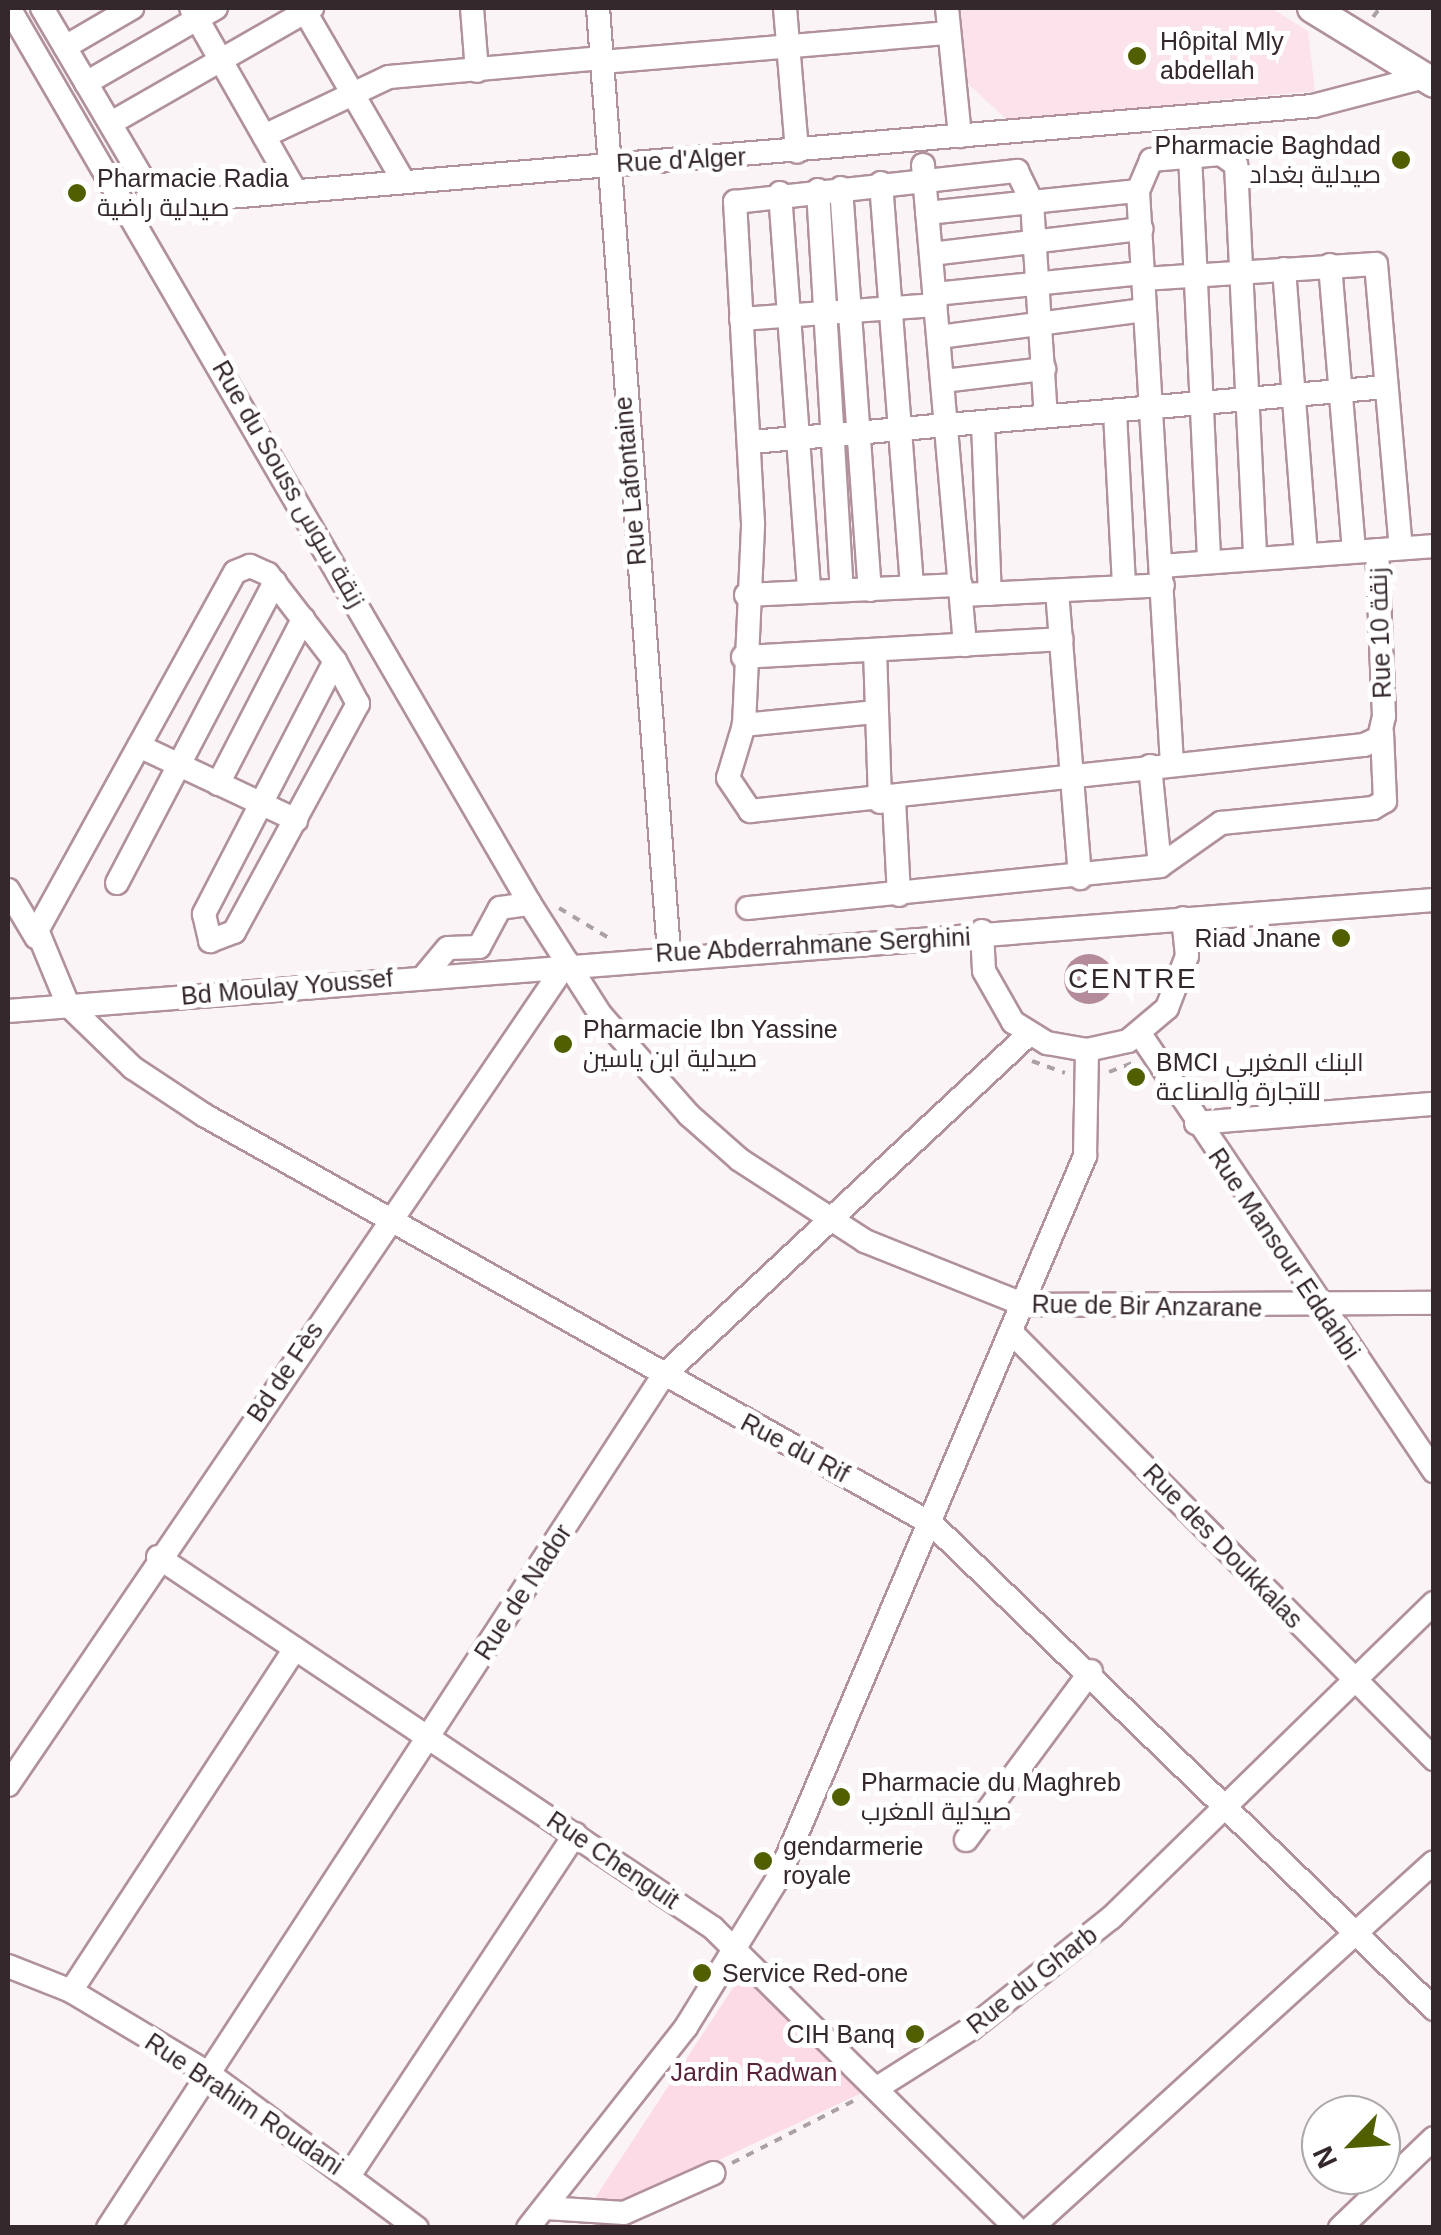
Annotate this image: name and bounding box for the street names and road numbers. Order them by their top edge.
street label: Rue d'Alger [615,142,747,178]
street label: Rue du Souss زنقة سوس [206,355,372,613]
street label: Rue Lafontaine [608,395,652,567]
street label: Rue 10 زنقة [1363,567,1397,699]
street label: Rue Abderrahmane Serghini [654,922,972,968]
street label: Bd Moulay Youssef [180,963,394,1011]
street label: Rue Mansour Eddahbi [1202,1142,1366,1366]
street label: Rue de Bir Anzarane [1031,1289,1263,1323]
street label: Bd de Fès [241,1316,329,1428]
street label: Rue du Rif [736,1407,854,1489]
street label: Rue des Doukkalas [1137,1458,1309,1634]
street label: Rue de Nador [468,1519,578,1665]
street label: Rue Chenguit [541,1805,685,1915]
street label: Rue du Gharb [961,1920,1103,2040]
street label: Rue Brahim Roudani [139,2027,349,2181]

